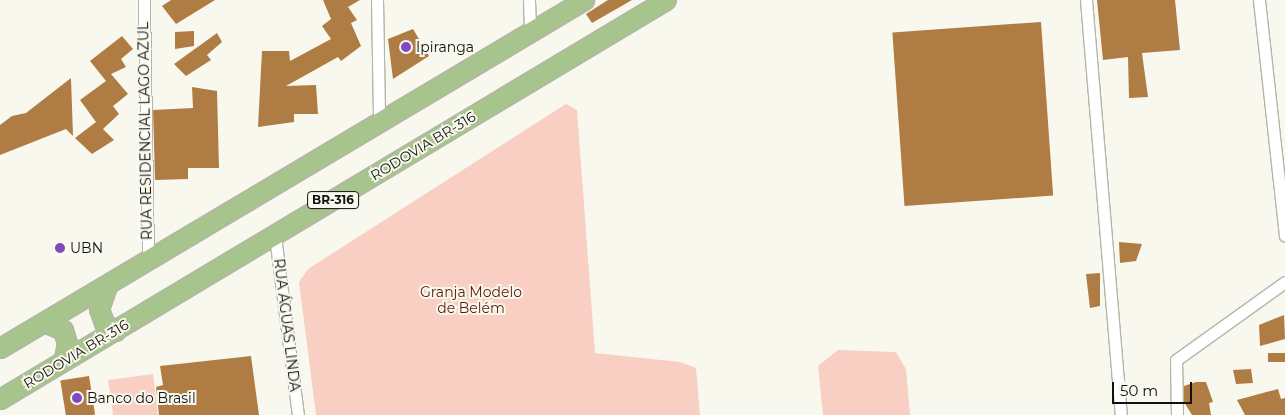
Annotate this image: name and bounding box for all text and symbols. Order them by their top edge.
street label: RUA RESIDENCIAL LAGO AZUL [135,22,155,240]
place label: Ipiranga [416,39,474,55]
marker: Ipiranga [400,41,412,53]
street label: RODOVIA BR-316 [367,108,479,184]
road number: BR-316 [307,190,359,210]
place label: UBN [70,240,103,256]
marker: UBN [54,242,66,254]
street label: RUA ÁGUAS LINDA [271,258,303,392]
park label: Granja Modelo de Belém [420,284,522,316]
street label: RODOVIA BR-316 [20,316,132,392]
scale bar [1115,372,1195,404]
text: 50 m [1120,381,1158,400]
place label: Banco do Brasil [87,390,196,406]
marker: Banco do Brasil [71,392,83,404]

